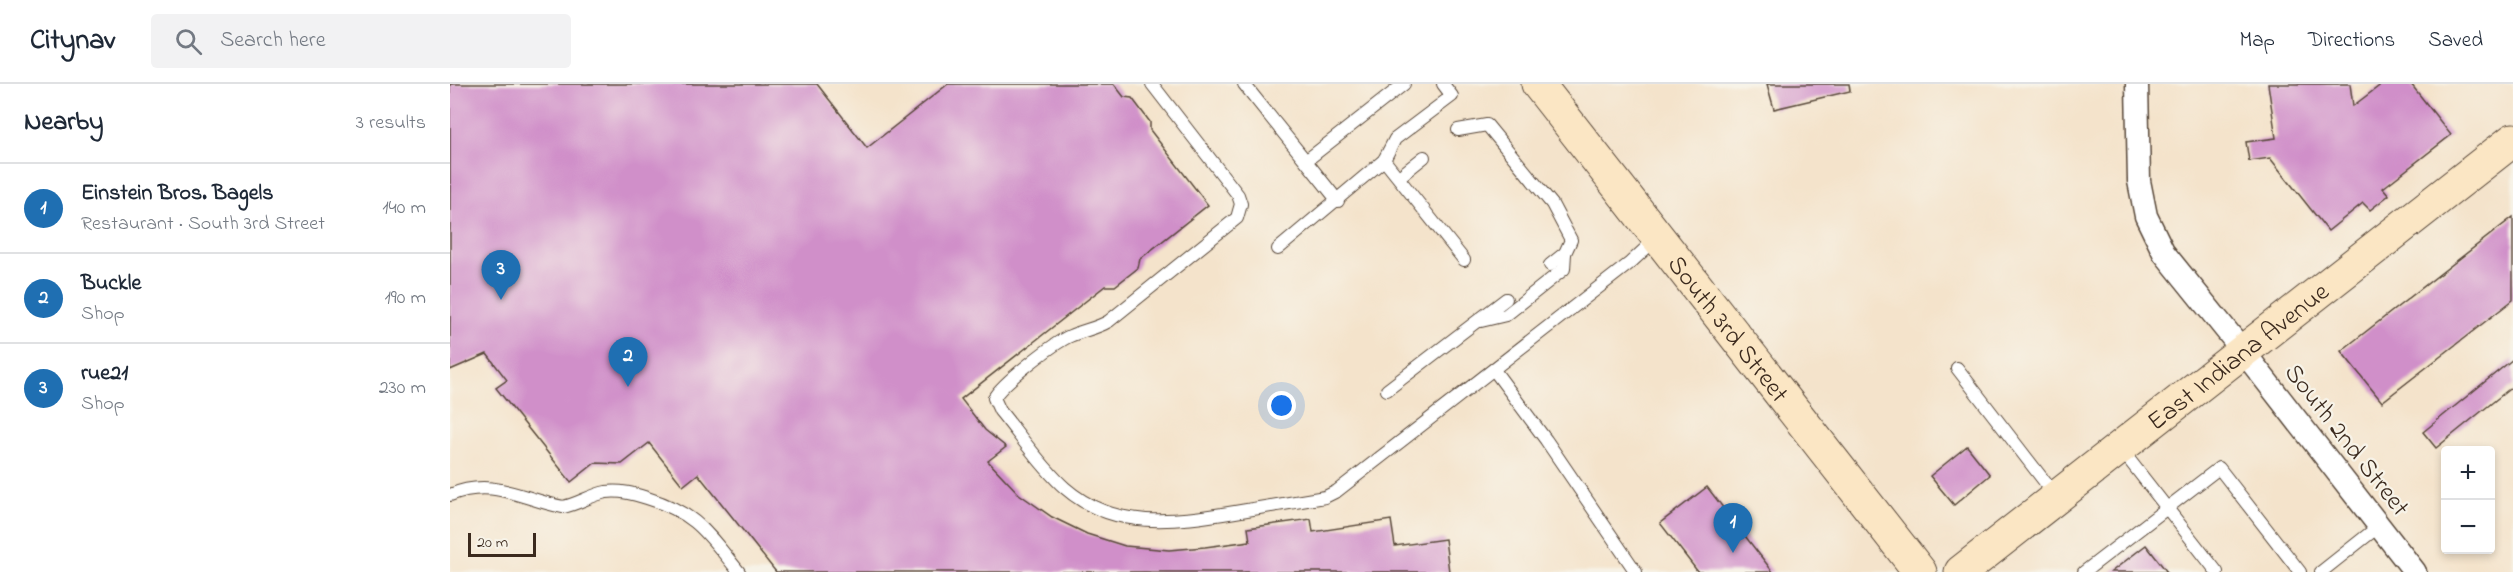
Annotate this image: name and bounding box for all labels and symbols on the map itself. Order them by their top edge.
street label: South 3rd Street [1657,248,1797,412]
pin: 3 [482,250,520,300]
street label: East Indiana Avenue [2140,275,2339,441]
pin: 2 [608,338,648,387]
street label: South 2nd Street [2274,356,2418,526]
your location [1267,391,1296,420]
pin: 1 [1714,504,1752,553]
scale bar [468,530,536,558]

